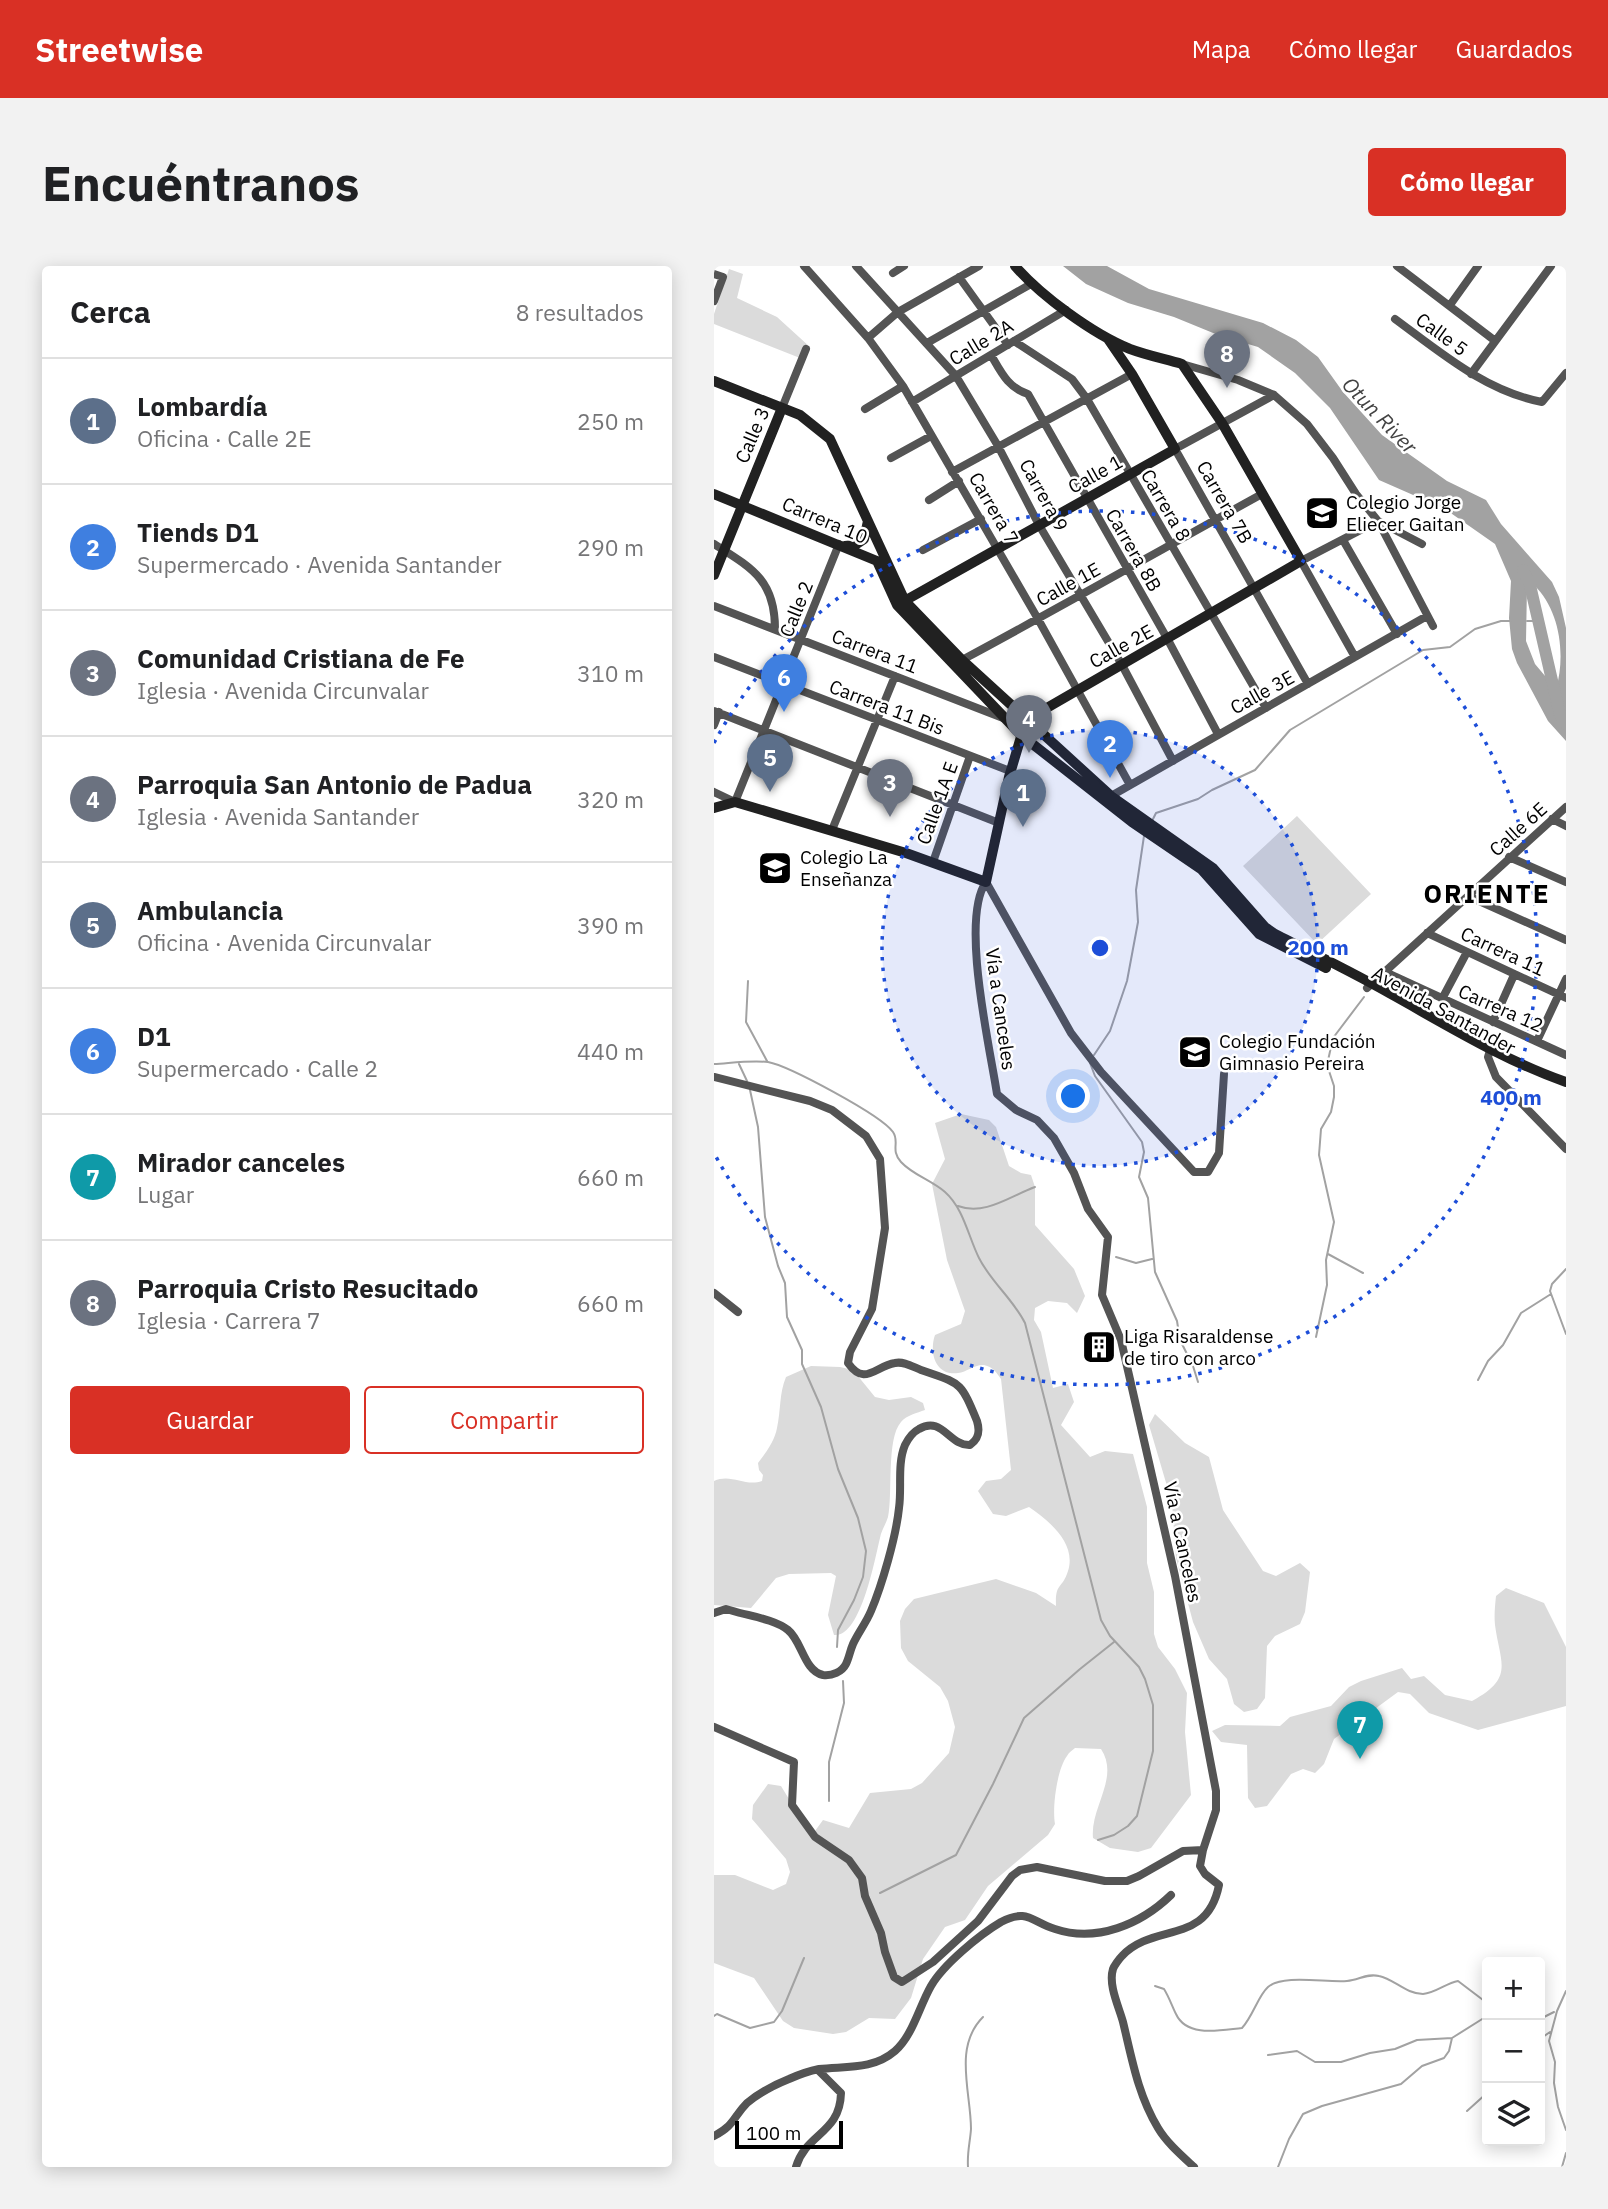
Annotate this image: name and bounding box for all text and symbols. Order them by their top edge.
text: Streetwise [35,28,203,71]
text: Mapa [1192,33,1251,65]
text: Cómo llegar [1289,33,1417,65]
text: Guardados [1455,33,1573,65]
button: Cómo llegar [1368,148,1566,216]
text: Encuéntranos [42,151,360,214]
text: Cerca [70,292,151,331]
text: 8 resultados [516,297,644,327]
street label: Calle 5 [1411,307,1473,361]
street label: Calle 2A [945,314,1017,370]
pin: 8 [1204,330,1250,388]
water label: Otun River [1336,371,1425,460]
text: Lombardía [137,389,267,423]
street label: Calle 3 [730,403,774,467]
text: 1 [86,406,100,436]
text: 250 m [577,406,644,436]
text: Oficina · Calle 2E [137,423,312,453]
street label: Calle 1 [1064,449,1126,499]
street label: Carrera 9 [1014,455,1074,535]
street label: Carrera 7B [1192,456,1258,548]
street label: Carrera 8 [1136,465,1196,545]
street label: Carrera 7 [964,468,1024,548]
place label: Colegio Jorge Eliecer Gaitan [1346,490,1464,536]
street label: Carrera 10 [779,491,871,549]
school or university icon: Colegio Jorge Eliecer Gaitan [1303,494,1341,532]
street label: Carrera 8B [1101,504,1167,596]
text: Tiends D1 [137,515,259,549]
text: 2 [86,532,100,562]
text: 290 m [577,532,644,562]
text: Supermercado · Avenida Santander [137,549,502,579]
street label: Calle 1E [1032,557,1104,611]
street label: Calle 2 [774,577,818,641]
street label: Calle 2E [1085,619,1157,673]
street label: Carrera 11 [828,624,922,678]
text: Comunidad Cristiana de Fe [137,641,465,675]
pin: 6 [761,654,807,712]
text: 3 [86,658,100,688]
text: 310 m [577,658,644,688]
street label: Calle 3E [1226,665,1298,719]
street label: Carrera 11 Bis [826,674,948,740]
text: Iglesia · Avenida Circunvalar [137,675,429,705]
pin: 4 [1006,695,1052,753]
pin: 2 [1087,720,1133,778]
pin: 5 [747,734,793,792]
street label: Calle 1A E [911,758,963,848]
pin: 3 [867,759,913,817]
text: Parroquia San Antonio de Padua [137,767,532,801]
pin: 1 [1000,769,1046,827]
text: 4 [86,784,100,814]
text: 320 m [577,784,644,814]
street label: Calle 6E [1484,797,1552,861]
text: Iglesia · Avenida Santander [137,801,419,831]
place label: Colegio La Enseñanza [800,845,892,891]
school or university icon: Colegio La Enseñanza [756,849,794,887]
district label: ORIENTE [1424,876,1550,910]
text: Ambulancia [137,893,283,927]
text: 5 [86,910,100,940]
text: 390 m [577,910,644,940]
street label: Carrera 11 [1457,921,1549,981]
text: Oficina · Avenida Circunvalar [137,927,432,957]
text: 200 m [1287,933,1349,961]
centre of rings [1088,936,1112,960]
street label: Vía a Canceles [981,946,1021,1072]
street label: Avenida Santander [1368,961,1520,1059]
street label: Carrera 12 [1455,979,1547,1037]
text: D1 [137,1019,171,1053]
place label: Colegio Fundación Gimnasio Pereira [1219,1029,1376,1075]
school or university icon: Colegio Fundación Gimnasio Pereira [1176,1033,1214,1071]
text: 6 [86,1036,100,1066]
text: 440 m [577,1036,644,1066]
text: Supermercado · Calle 2 [137,1053,378,1083]
your location [1056,1079,1090,1113]
text: 400 m [1480,1083,1542,1111]
text: Mirador canceles [137,1145,345,1179]
text: 7 [86,1162,100,1192]
text: 660 m [577,1162,644,1192]
text: Lugar [137,1179,194,1209]
text: Parroquia Cristo Resucitado [137,1271,479,1305]
text: 8 [86,1288,100,1318]
text: 660 m [577,1288,644,1318]
text: Iglesia · Carrera 7 [137,1305,321,1335]
place label: Liga Risaraldense de tiro con arco [1124,1324,1273,1370]
building icon: Liga Risaraldense de tiro con arco [1080,1328,1118,1366]
button: Guardar [70,1386,350,1454]
button: Compartir [364,1386,644,1454]
street label: Vía a Canceles [1158,1479,1208,1605]
pin: 7 [1337,1701,1383,1759]
map controls [1482,1957,1545,2146]
button: + [1482,1957,1545,2020]
button: − [1482,2020,1545,2083]
button: layers [1482,2083,1545,2146]
scale bar [735,2118,844,2150]
text: 100 m [746,2121,801,2145]

